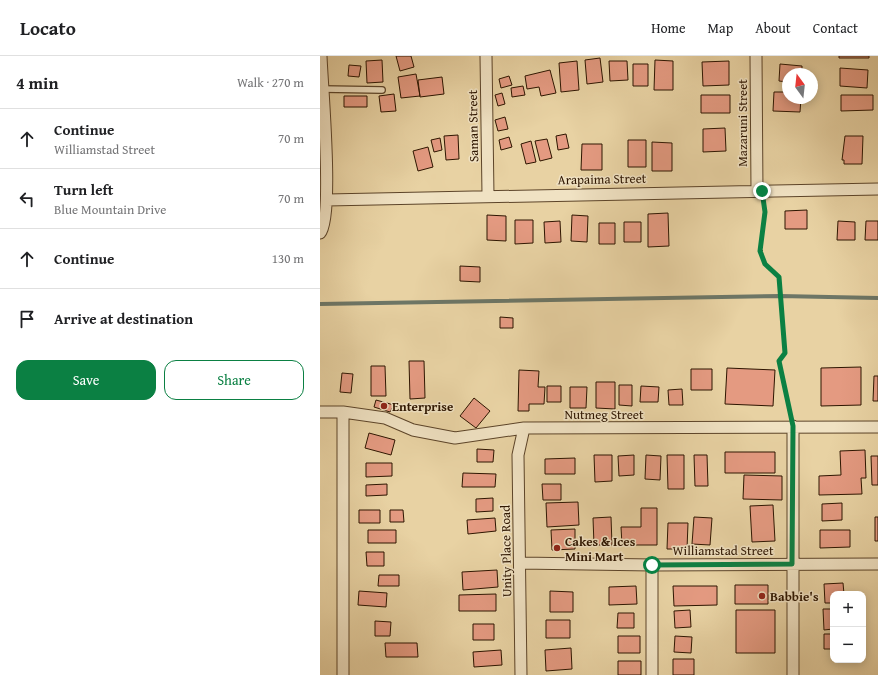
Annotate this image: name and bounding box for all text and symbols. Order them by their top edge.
text: Locato [20,14,76,42]
text: Home [651,18,686,38]
text: Map [708,18,733,38]
text: About [755,18,791,38]
text: Contact [813,18,858,38]
north arrow [782,68,818,104]
text: 4 min [16,70,58,95]
text: Walk · 270 m [237,73,304,92]
street label: Mazaruni Street [733,79,752,167]
street label: Saman Street [463,89,483,162]
text: Continue [54,119,115,140]
icon: ahead [16,128,38,150]
text: 70 m [278,129,304,148]
text: Williamstad Street [54,140,155,159]
street label: Arapaima Street [558,169,647,189]
text: Turn left [54,179,113,200]
route end [753,182,771,200]
icon: left [16,188,38,210]
text: 70 m [278,189,304,208]
text: Blue Mountain Drive [54,200,166,219]
icon: ahead [16,248,38,270]
text: Continue [54,248,115,269]
text: 130 m [272,249,304,268]
icon: arrive [16,308,38,330]
text: Arrive at destination [54,308,193,329]
button: Save [16,360,156,400]
button: Share [164,360,304,400]
place label: Enterprise [392,397,453,416]
marker: Enterprise [379,401,389,411]
street label: Nutmeg Street [564,405,644,424]
street label: Unity Place Road [496,505,516,597]
place label: Cakes & Ices Mini Mart [565,532,636,566]
street label: Williamstad Street [673,541,774,560]
marker: Cakes & Ices Mini Mart [552,543,562,553]
route start [643,556,661,574]
place label: Babbie's [770,587,819,606]
marker: Babbie's [757,591,767,601]
map controls [830,591,866,663]
button: + [830,591,866,627]
button: − [830,627,866,663]

